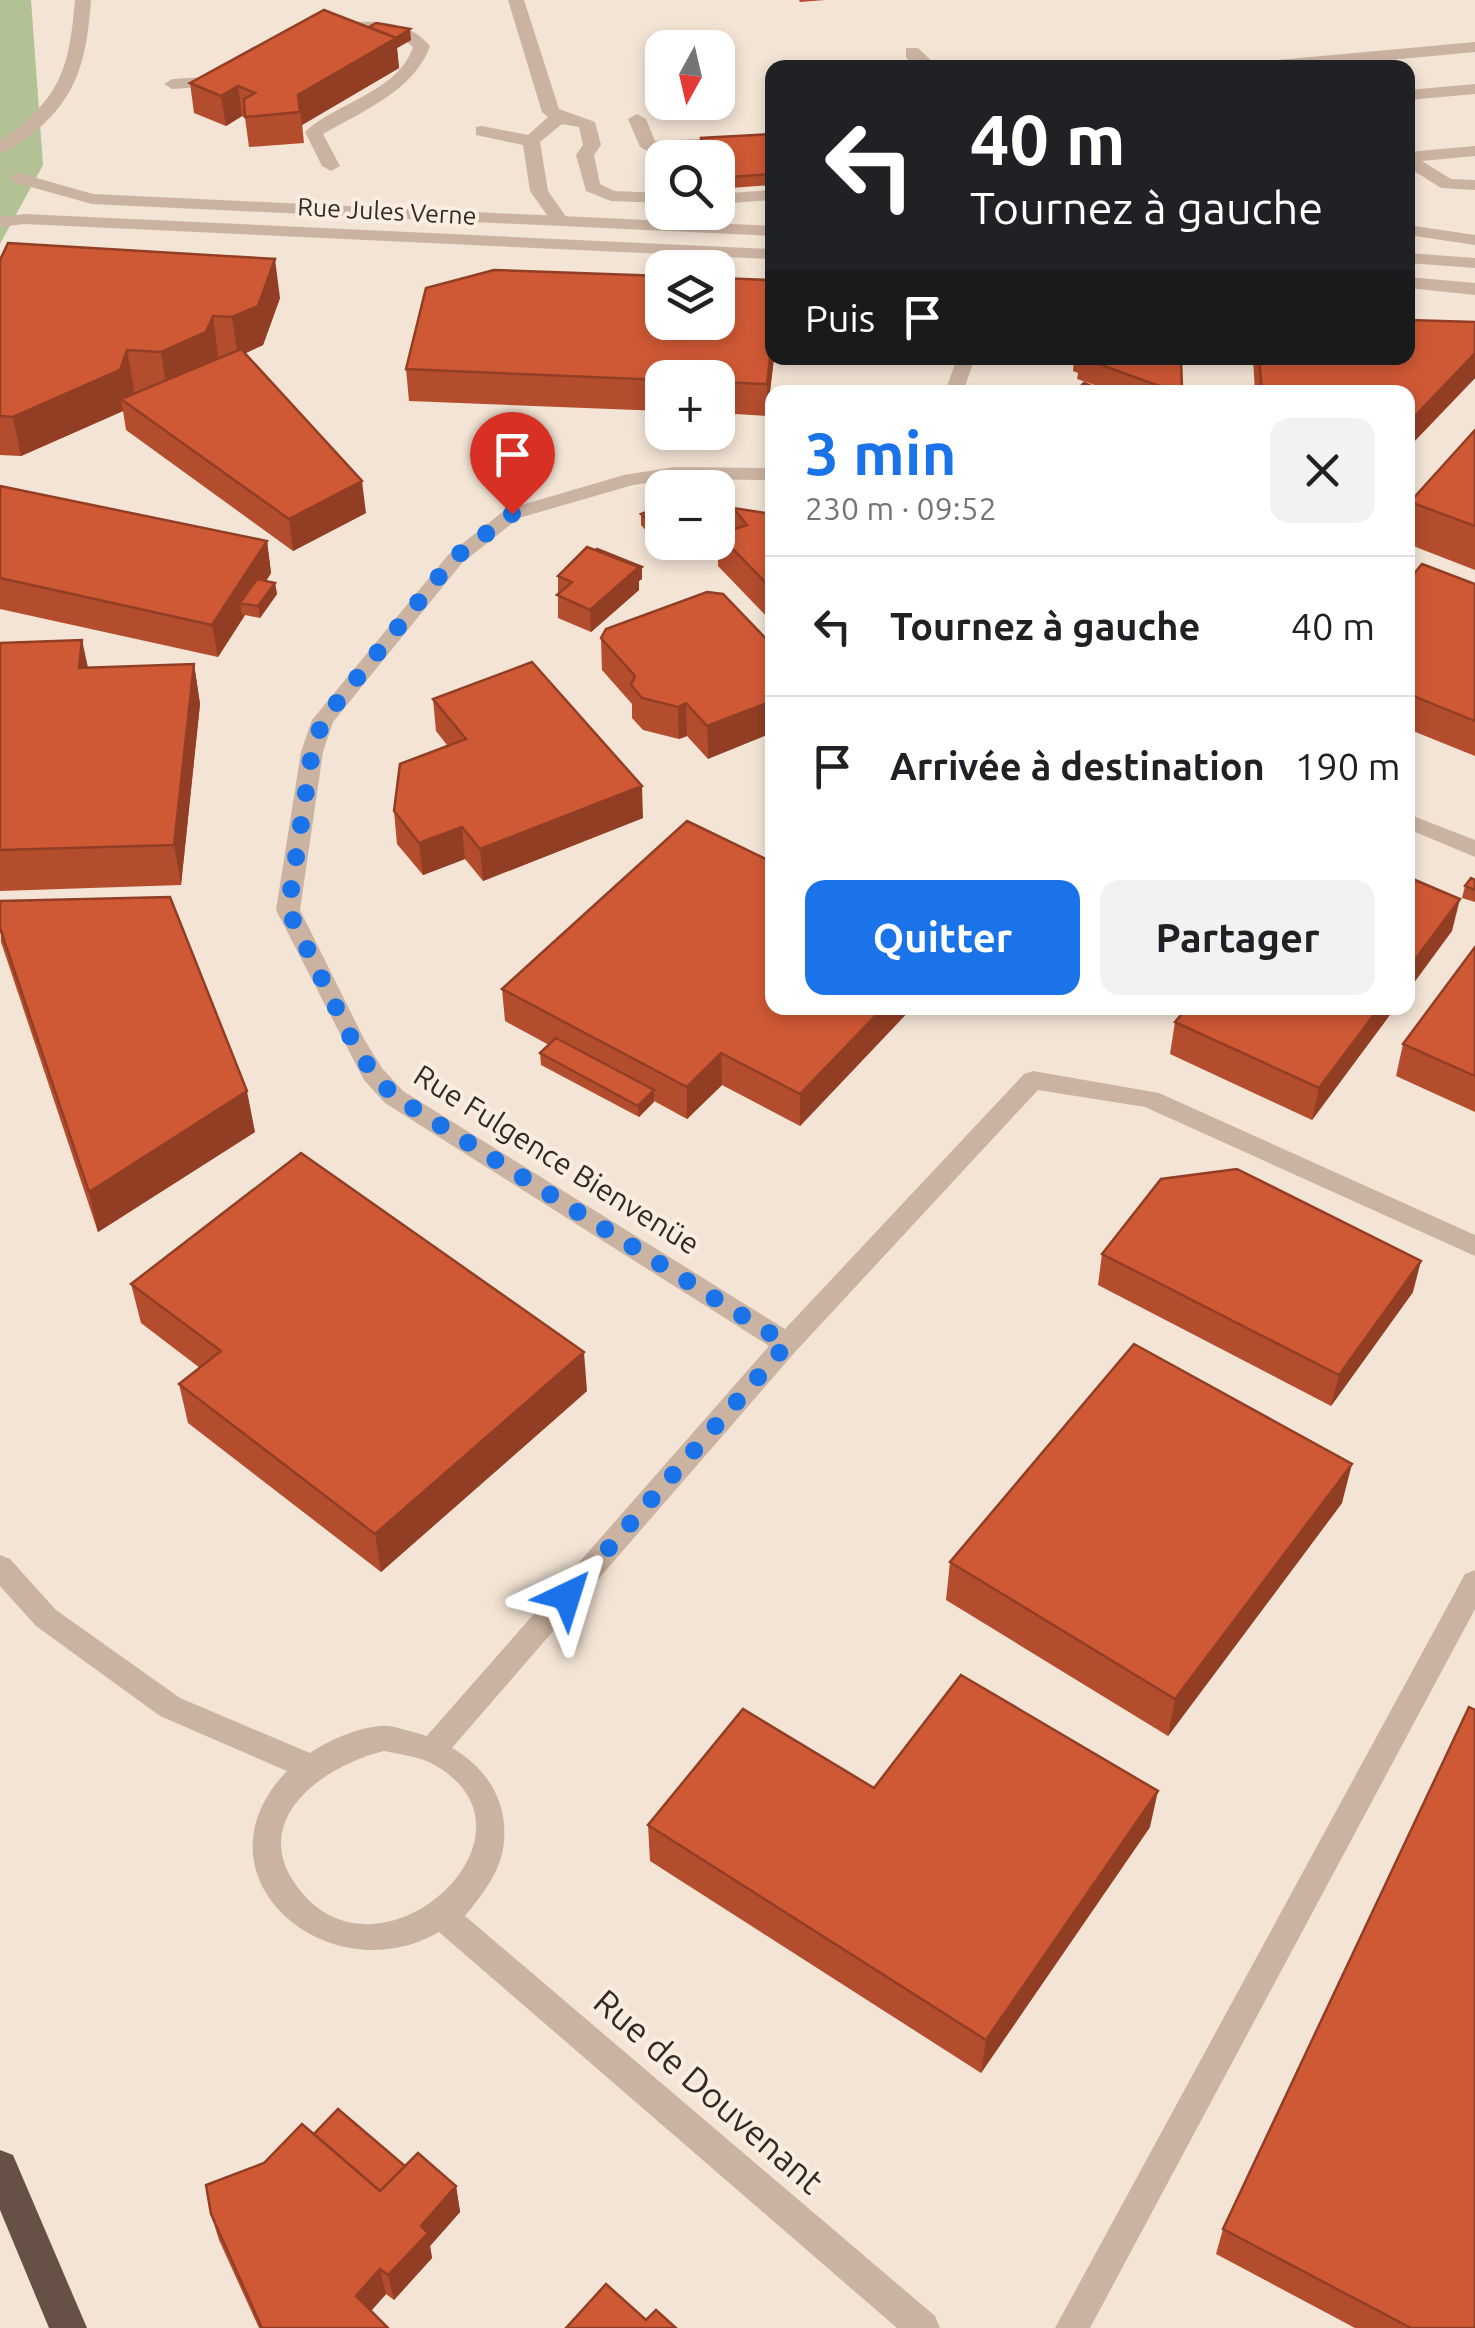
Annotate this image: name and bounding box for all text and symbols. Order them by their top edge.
north arrow [645,30,735,120]
map controls [645,30,735,560]
icon: left [805,100,935,230]
text: 40 m [970,100,1126,178]
button: search [645,140,735,230]
text: Tournez à gauche [970,182,1323,233]
street label: Rue Jules Verne [297,192,477,230]
button: layers [645,250,735,340]
icon: arrive [895,290,950,345]
text: Puis [805,297,875,339]
button: + [645,360,735,450]
pin [470,412,555,515]
button: close [1270,418,1375,523]
text: 3 min [805,419,957,486]
icon: arrive [485,427,540,482]
button: − [645,470,735,560]
text: 230 m · 09:52 [805,490,997,526]
icon: left [805,599,860,654]
text: Tournez à gauche [890,605,1200,647]
text: 40 m [1291,605,1375,647]
icon: arrive [805,739,860,794]
text: Arrivée à destination [890,745,1265,787]
text: 190 m [1295,745,1401,787]
button: Quitter [805,880,1080,995]
button: Partager [1100,880,1375,995]
street label: Rue Fulgence Bienvenüe [408,1057,706,1261]
position arrow [515,1544,619,1648]
street label: Rue de Douvenant [586,1981,832,2201]

